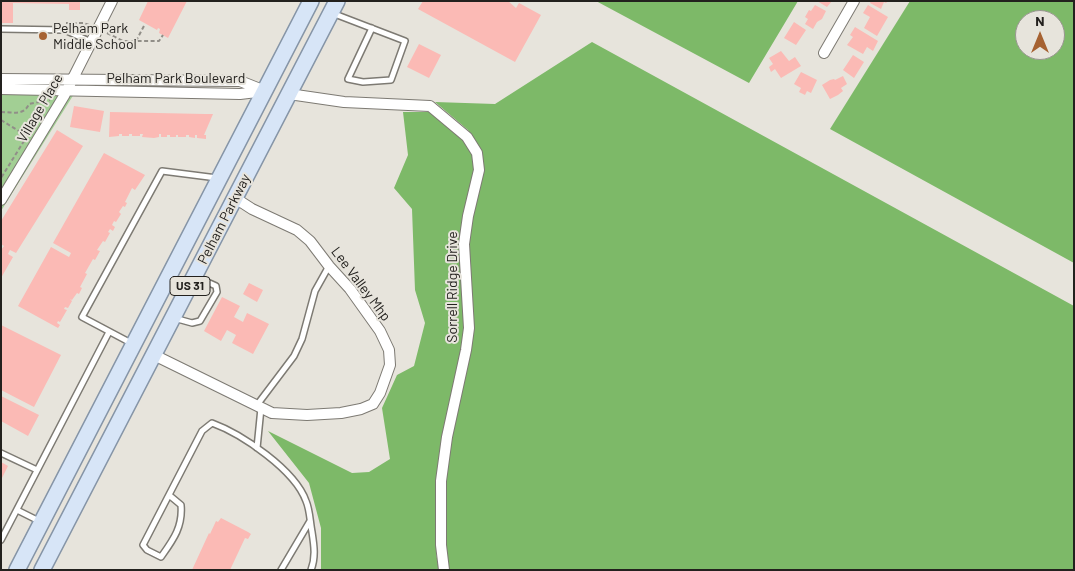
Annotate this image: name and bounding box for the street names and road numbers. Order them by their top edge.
street label: Pelham Park Boulevard [107,70,245,86]
street label: Village Place [14,71,66,145]
street label: Pelham Parkway [194,171,254,267]
street label: Sorrell Ridge Drive [444,231,460,343]
street label: Lee Valley Mhp [328,244,394,324]
road number: US 31 [170,276,210,296]

